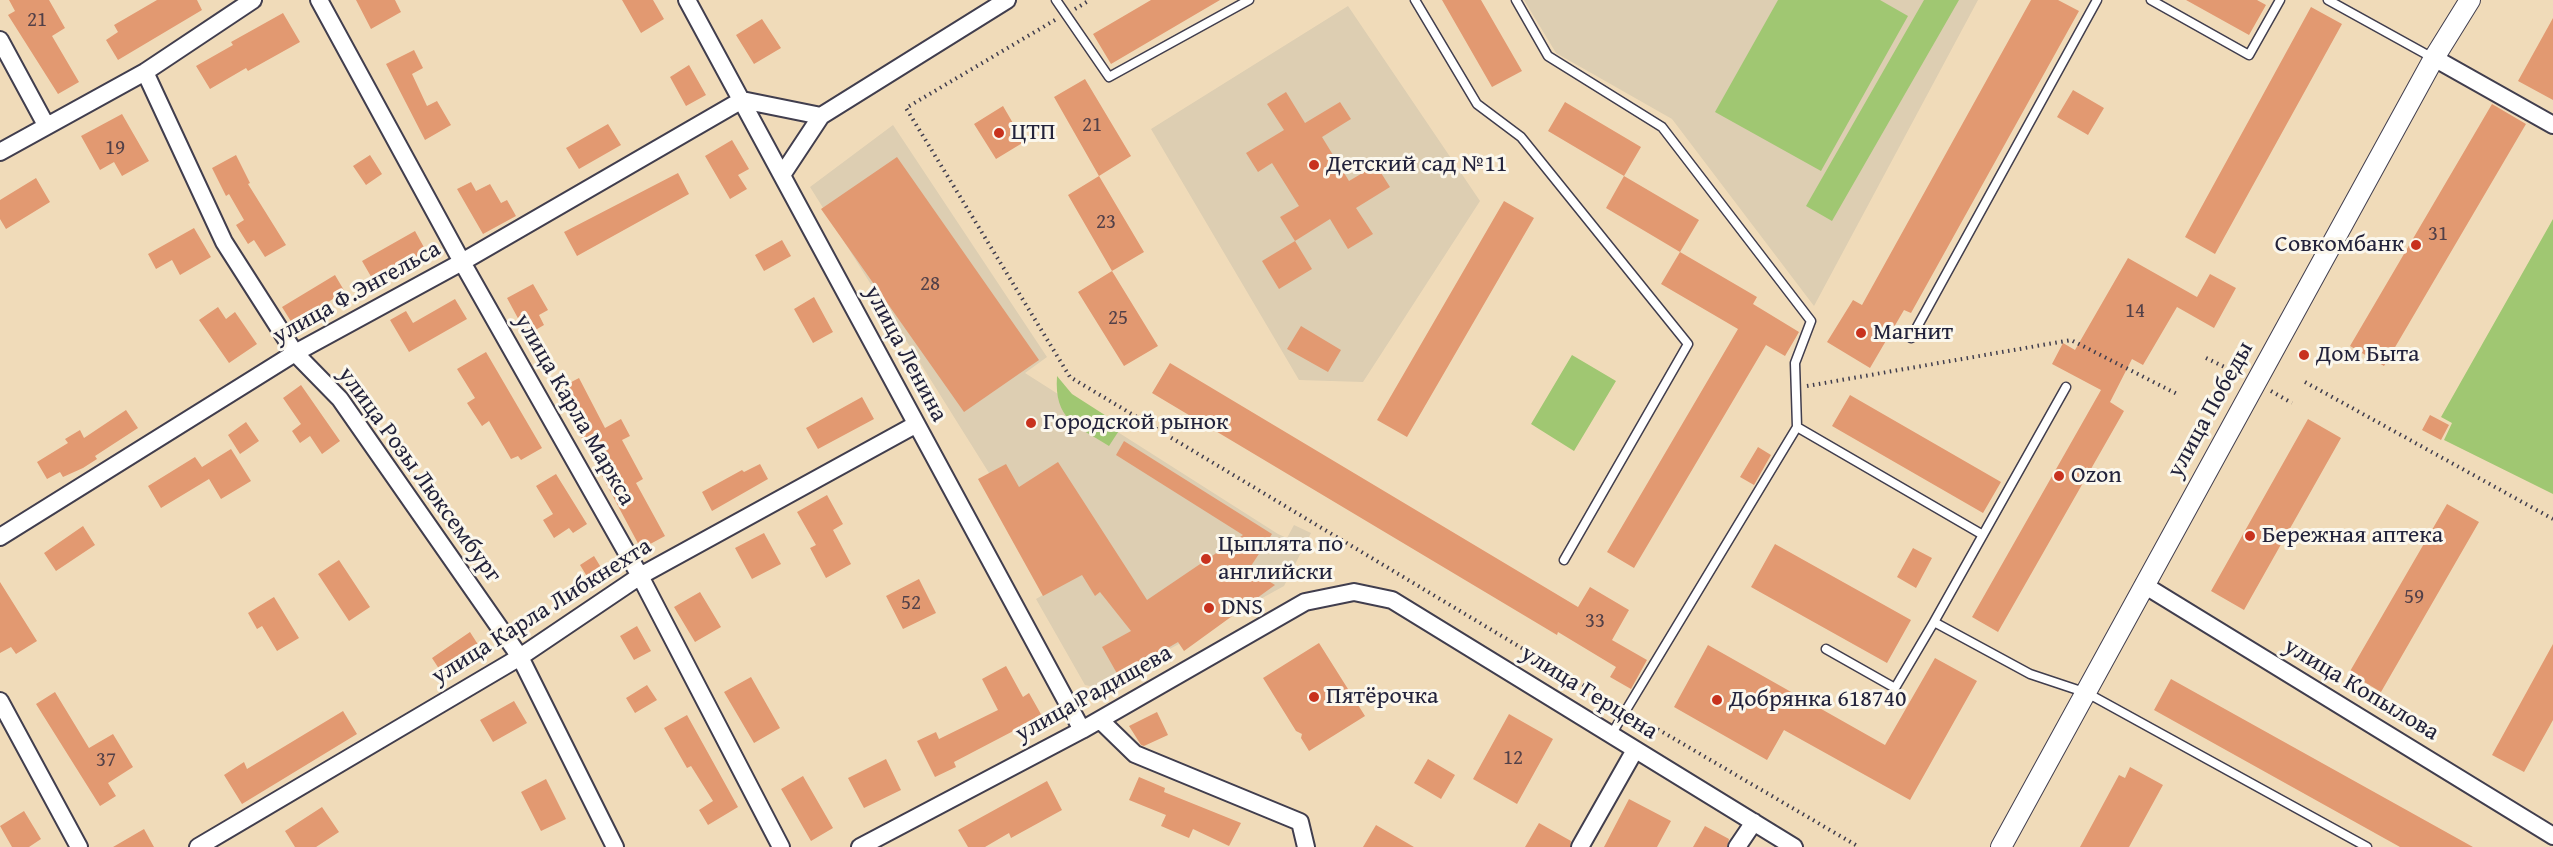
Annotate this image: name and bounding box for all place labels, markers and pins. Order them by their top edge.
place label: ЦТП [1011,119,1055,147]
marker: ЦТП [992,126,1006,140]
place label: Детский сад №11 [1326,151,1507,179]
marker: Детский сад №11 [1307,158,1321,172]
place label: Совкомбанк [2275,231,2404,259]
marker: Совкомбанк [2409,238,2423,252]
place label: Магнит [1873,319,1953,347]
marker: Магнит [1854,326,1868,340]
place label: Дом Быта [2316,341,2419,369]
marker: Дом Быта [2297,348,2311,362]
place label: Городской рынок [1043,409,1229,437]
marker: Городской рынок [1024,416,1038,430]
place label: Ozon [2071,462,2122,490]
marker: Ozon [2052,469,2066,483]
place label: Бережная аптека [2262,522,2443,550]
marker: Бережная аптека [2243,529,2257,543]
place label: Цыплята по английски [1218,531,1343,587]
marker: Цыплята по английски [1199,552,1213,566]
place label: DNS [1221,594,1263,622]
marker: DNS [1202,601,1216,615]
place label: Пятёрочка [1326,683,1438,711]
place label: Добрянка 618740 [1729,686,1907,714]
marker: Пятёрочка [1307,690,1321,704]
marker: Добрянка 618740 [1710,693,1724,707]

